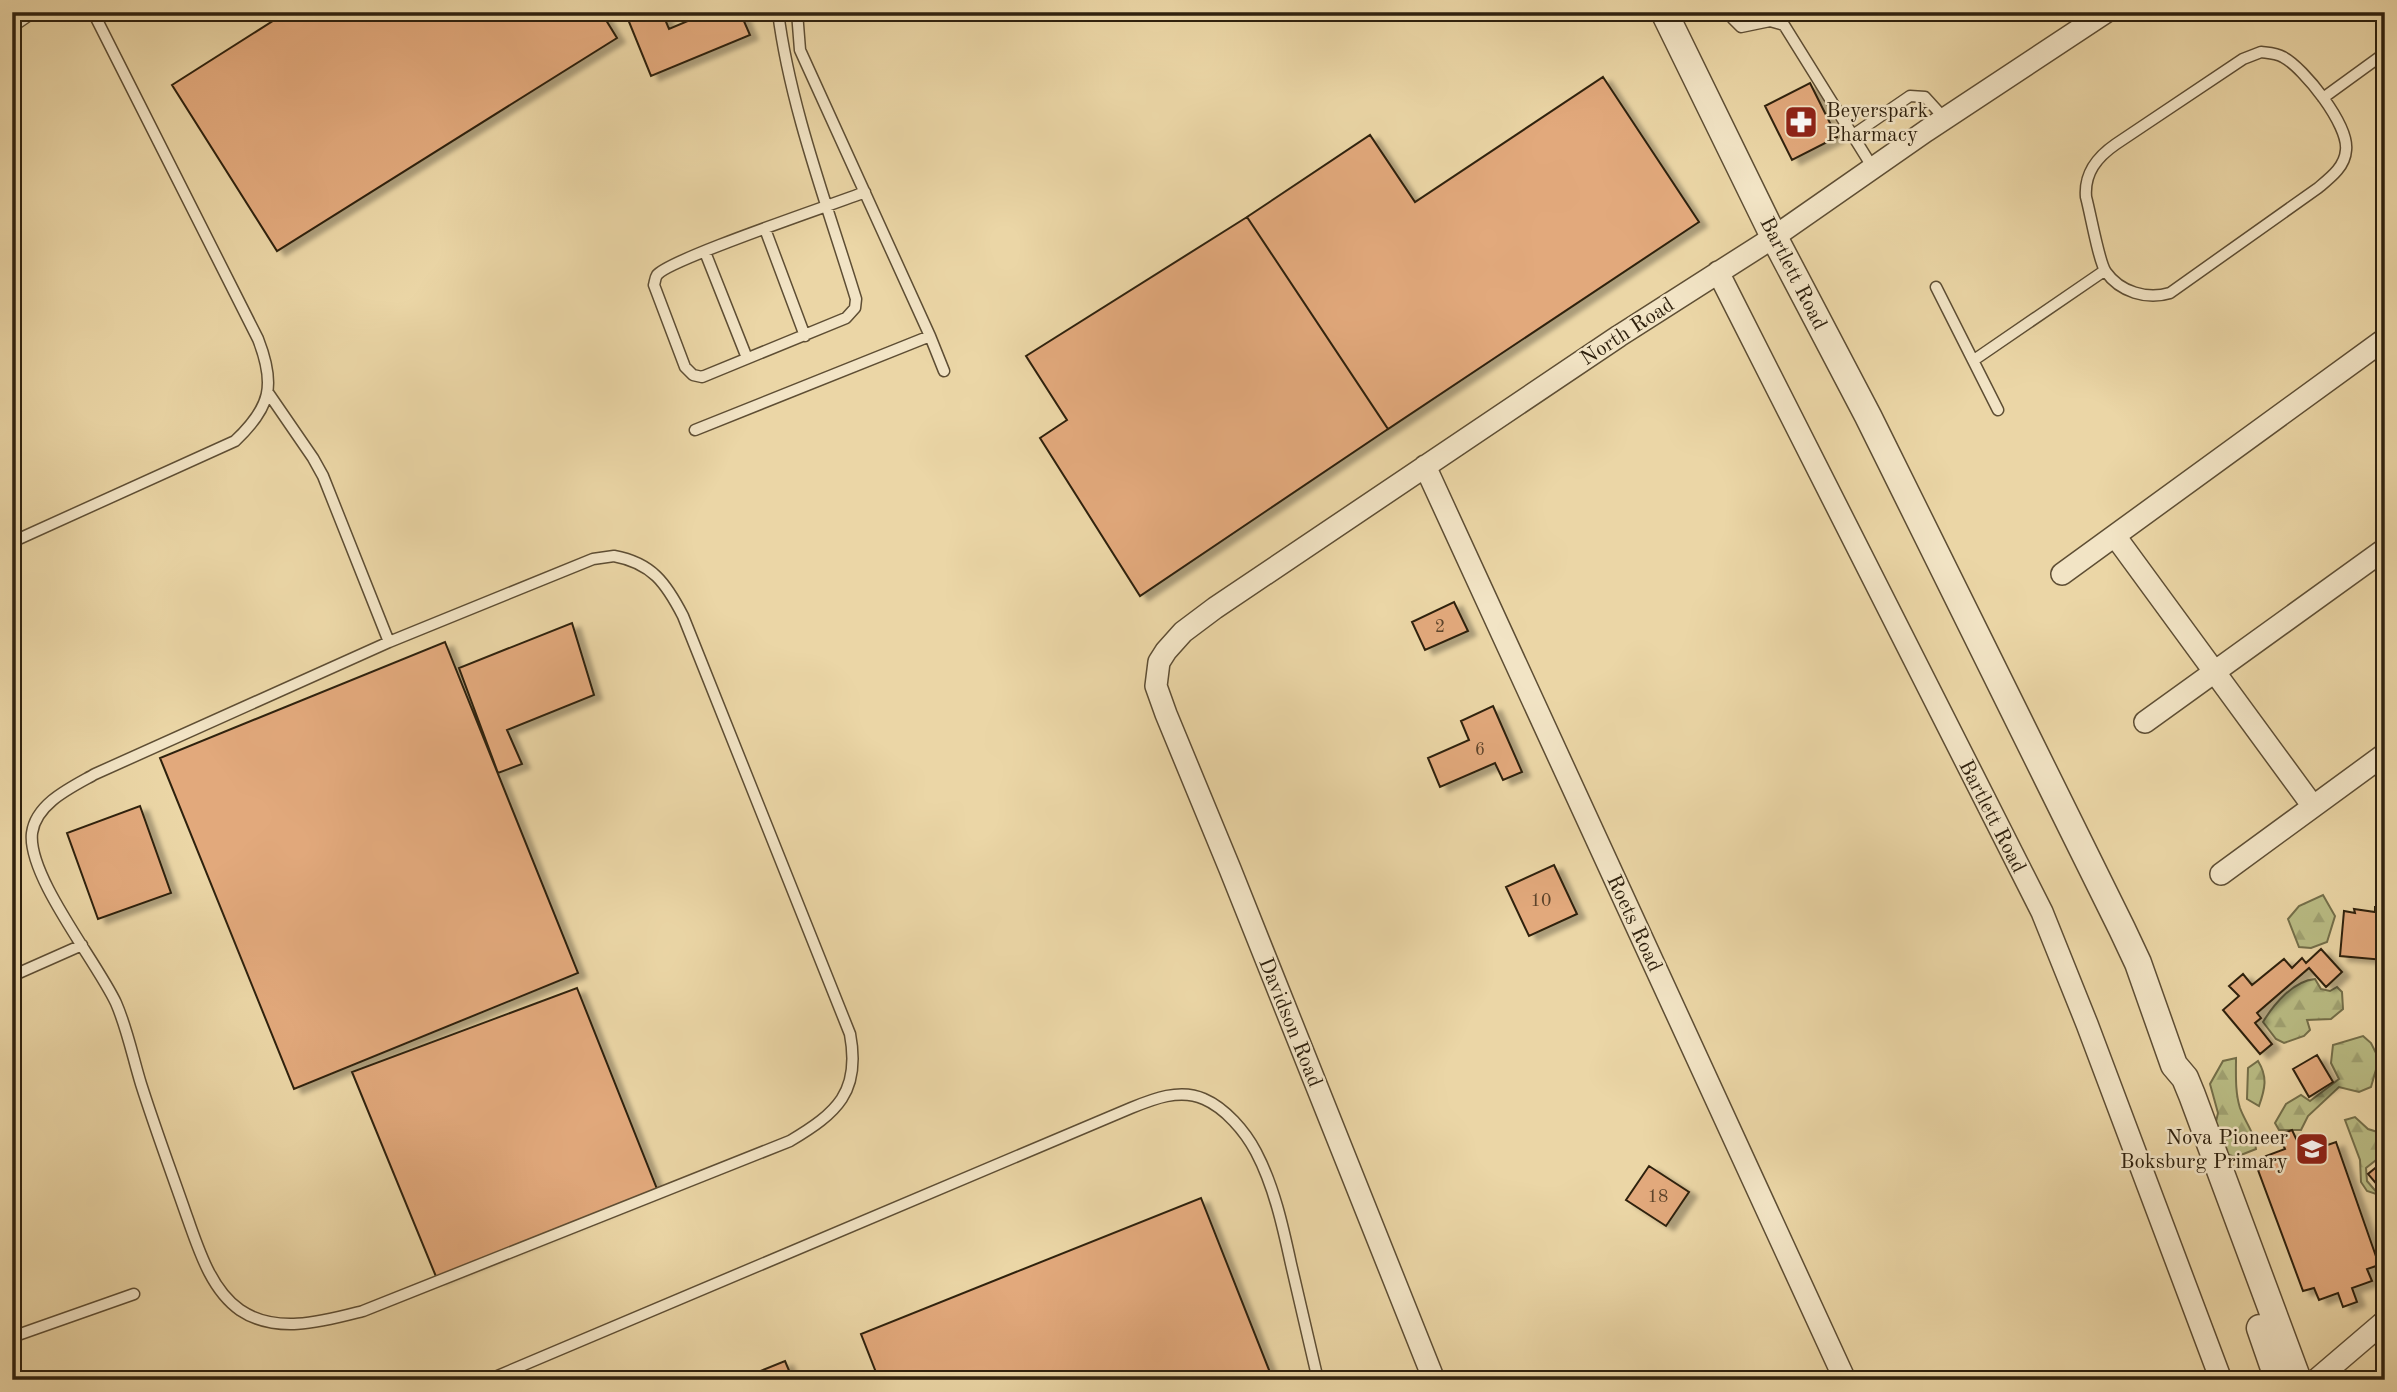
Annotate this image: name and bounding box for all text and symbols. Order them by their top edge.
place label: Beyerspark Pharmacy [1826,101,1929,146]
pharmacy icon: Beyerspark Pharmacy [1782,103,1820,141]
street label: Bartlett Road [1755,214,1830,334]
street label: North Road [1577,294,1678,370]
house number: 2 [1435,618,1445,636]
house number: 6 [1475,741,1485,759]
street label: Bartlett Road [1954,757,2029,877]
street label: Roets Road [1602,872,1665,975]
house number: 10 [1531,892,1551,910]
street label: Davidson Road [1254,955,1325,1090]
place label: Nova Pioneer Boksburg Primary [2120,1128,2288,1173]
school or university icon: Nova Pioneer Boksburg Primary [2293,1130,2331,1168]
house number: 18 [1648,1188,1668,1206]

